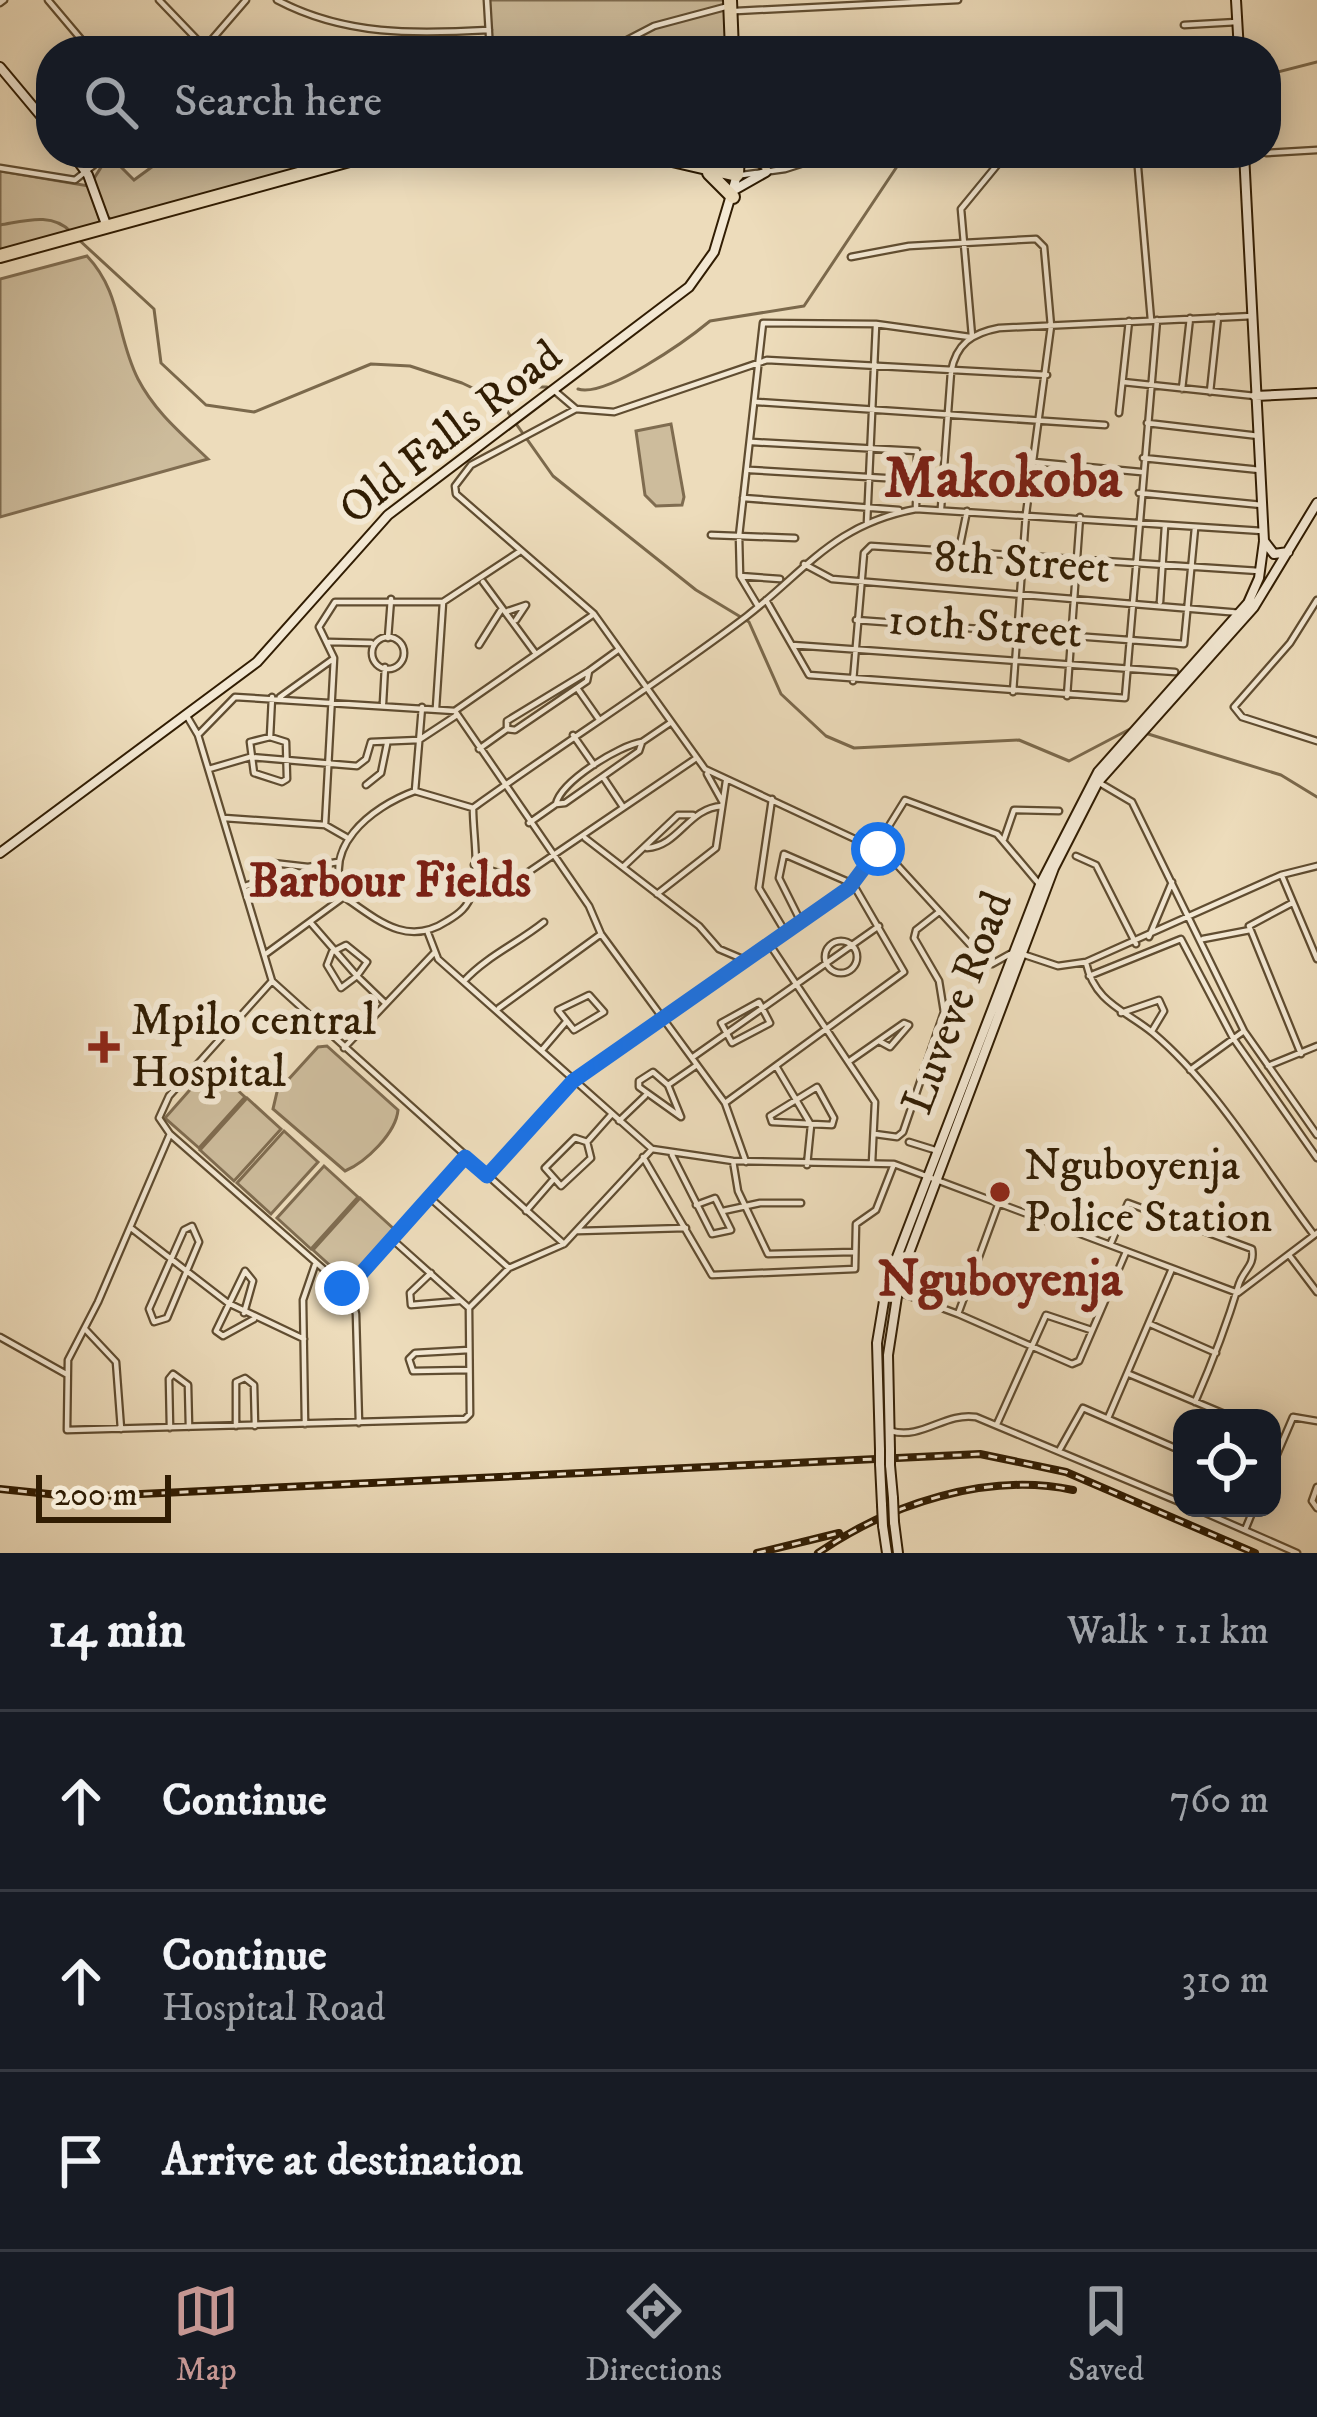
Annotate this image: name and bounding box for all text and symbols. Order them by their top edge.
search box [36,36,1281,168]
icon: search [78,69,144,135]
text: Search here [174,74,382,130]
street label: Old Falls Road [328,328,574,537]
district label: Makokoba [884,444,1123,515]
street label: 8th Street [932,529,1112,597]
street label: 10th Street [886,592,1084,662]
route start [851,822,905,876]
district label: Barbour Fields [249,852,531,912]
street label: Luveve Road [890,883,1026,1122]
place label: Mpilo central Hospital [131,993,376,1101]
marker: Mpilo central Hospital [88,1031,120,1063]
place label: Nguboyenja Police Station [1024,1138,1272,1246]
marker: Nguboyenja Police Station [987,1179,1013,1205]
district label: Nguboyenja [878,1248,1124,1313]
route end [315,1261,369,1315]
map controls [1173,1409,1281,1517]
button: locate [1173,1409,1281,1517]
scale bar [36,1469,171,1522]
text: 200 m [54,1475,138,1516]
text: 14 min [48,1599,185,1663]
text: Walk · 1.1 km [1067,1607,1269,1656]
icon: ahead [48,1768,114,1834]
text: Continue [162,1773,327,1829]
text: 760 m [1170,1776,1269,1825]
text: Continue [162,1928,327,1984]
icon: ahead [48,1948,114,2014]
text: 310 m [1182,1956,1269,2005]
text: Hospital Road [162,1984,386,2033]
icon: arrive [48,2128,114,2194]
text: Arrive at destination [162,2133,523,2189]
tab: Map [173,2278,239,2391]
tab: Directions [585,2278,722,2391]
tab: Saved [1068,2278,1144,2391]

